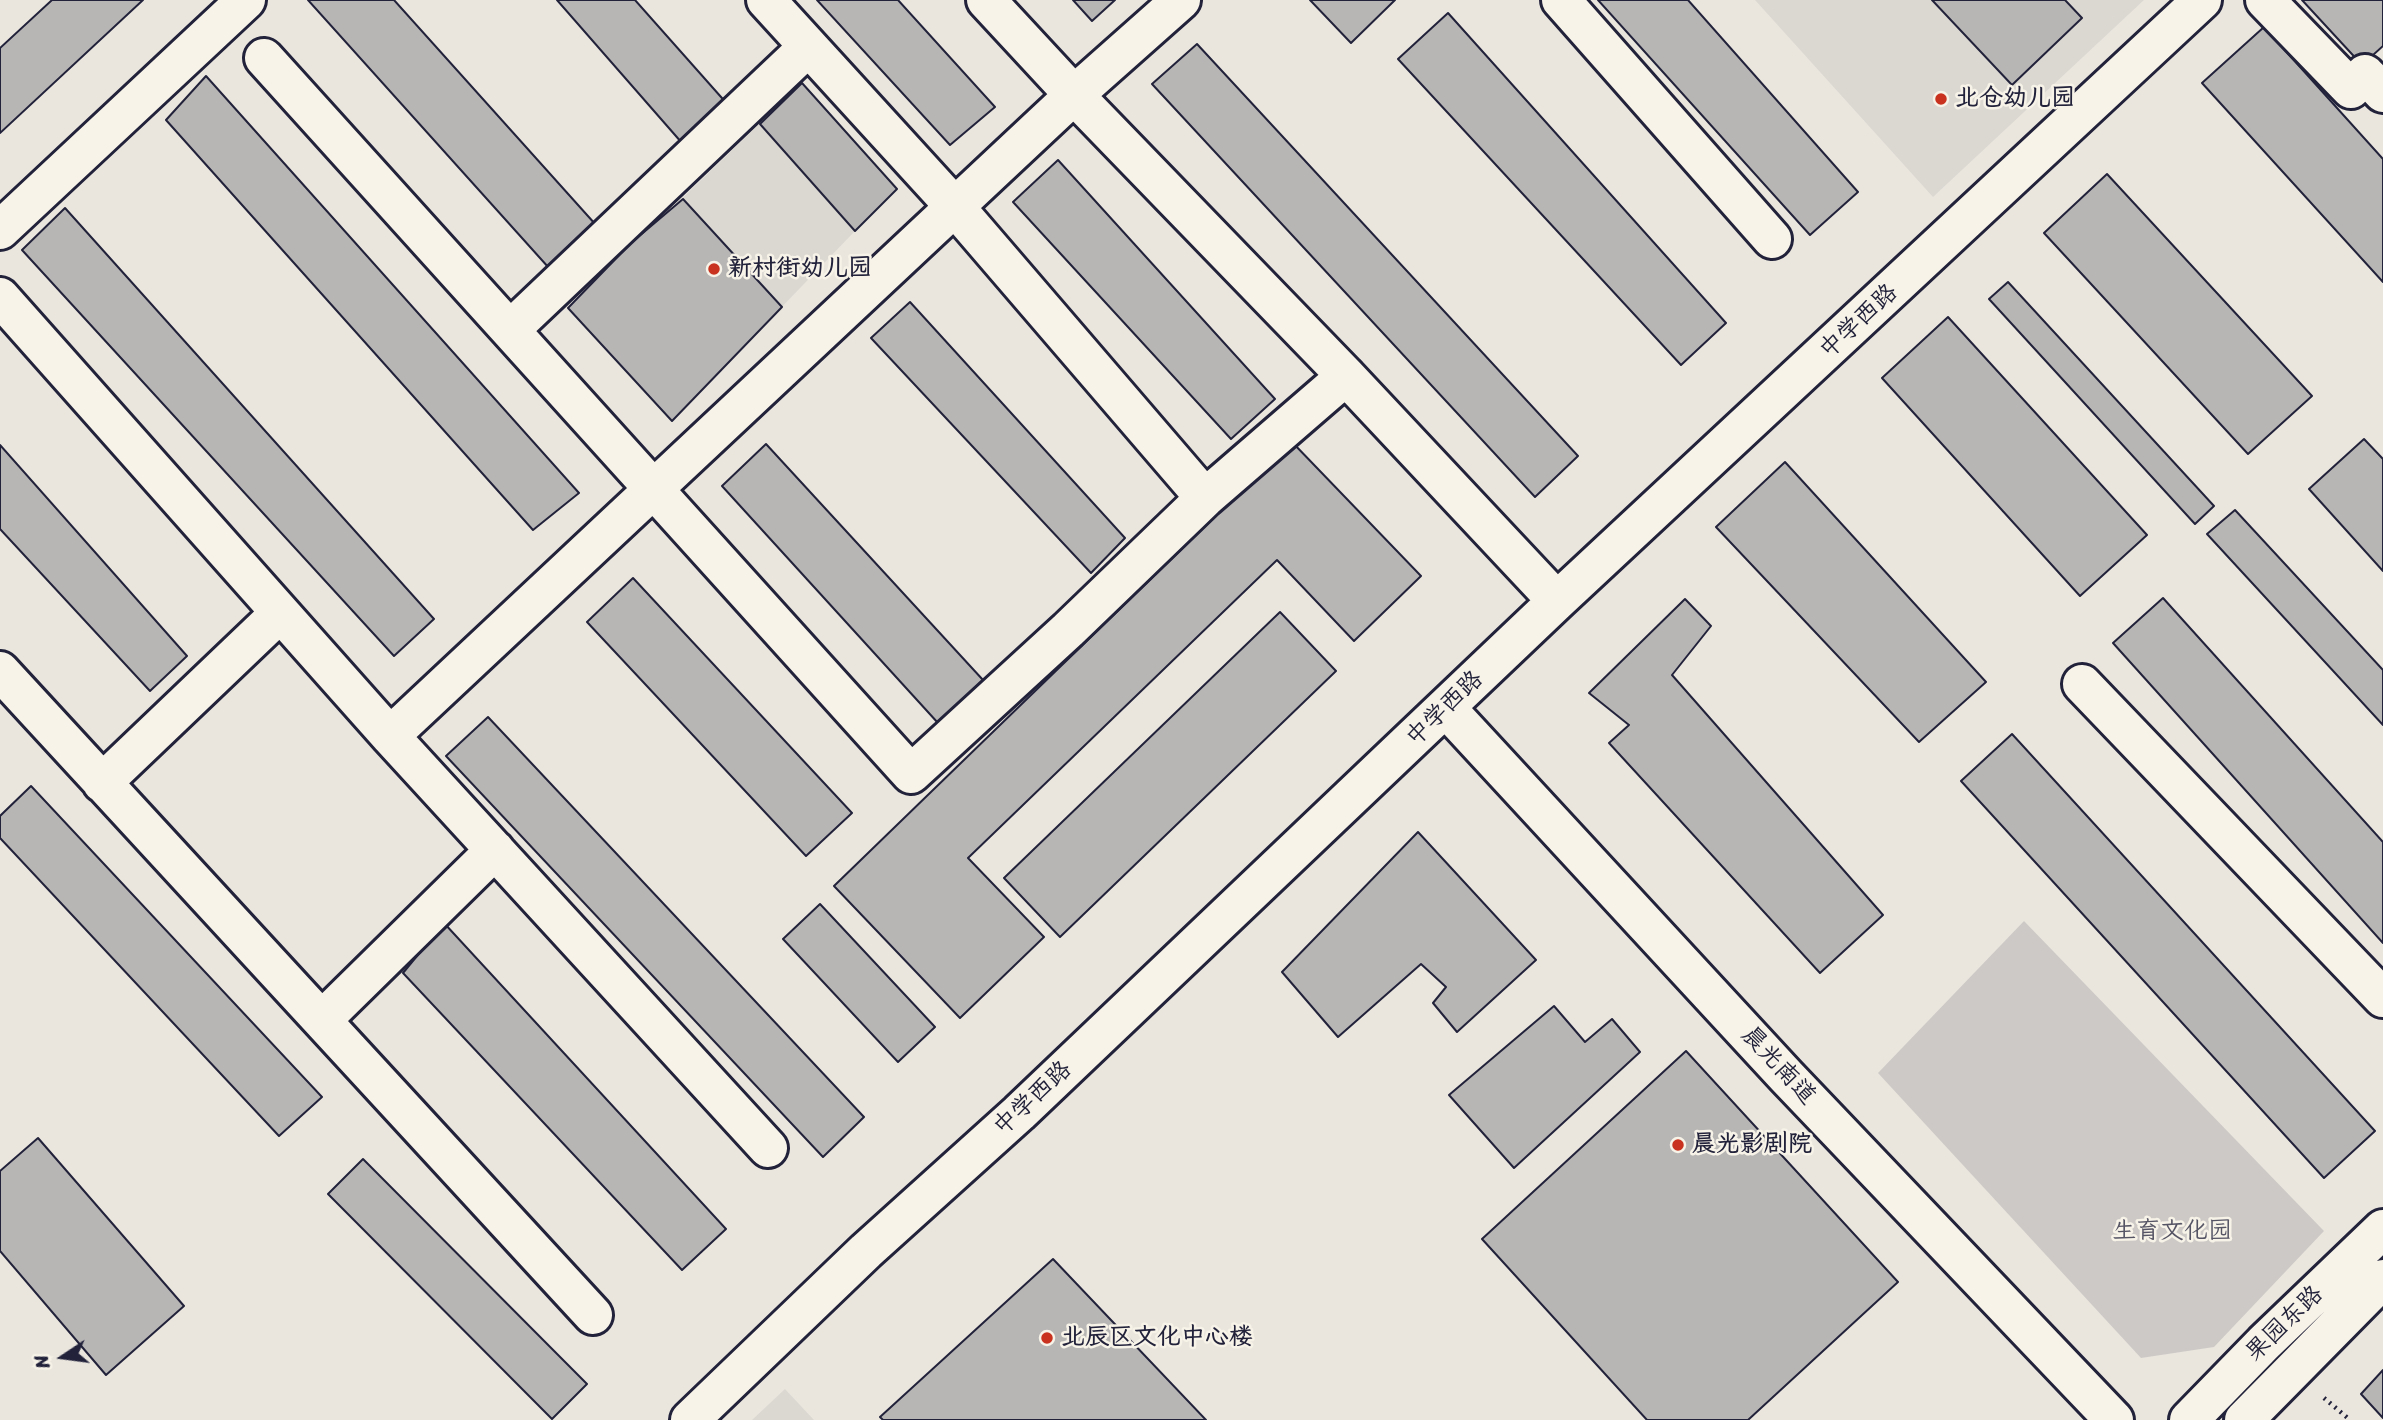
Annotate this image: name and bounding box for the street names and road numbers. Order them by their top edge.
street label: 中学西路 [1814,279,1904,365]
street label: 中学西路 [1400,665,1490,753]
street label: 晨光南道 [1735,1021,1821,1111]
street label: 中学西路 [988,1056,1078,1142]
street label: 果园东路 [2240,1280,2330,1368]

